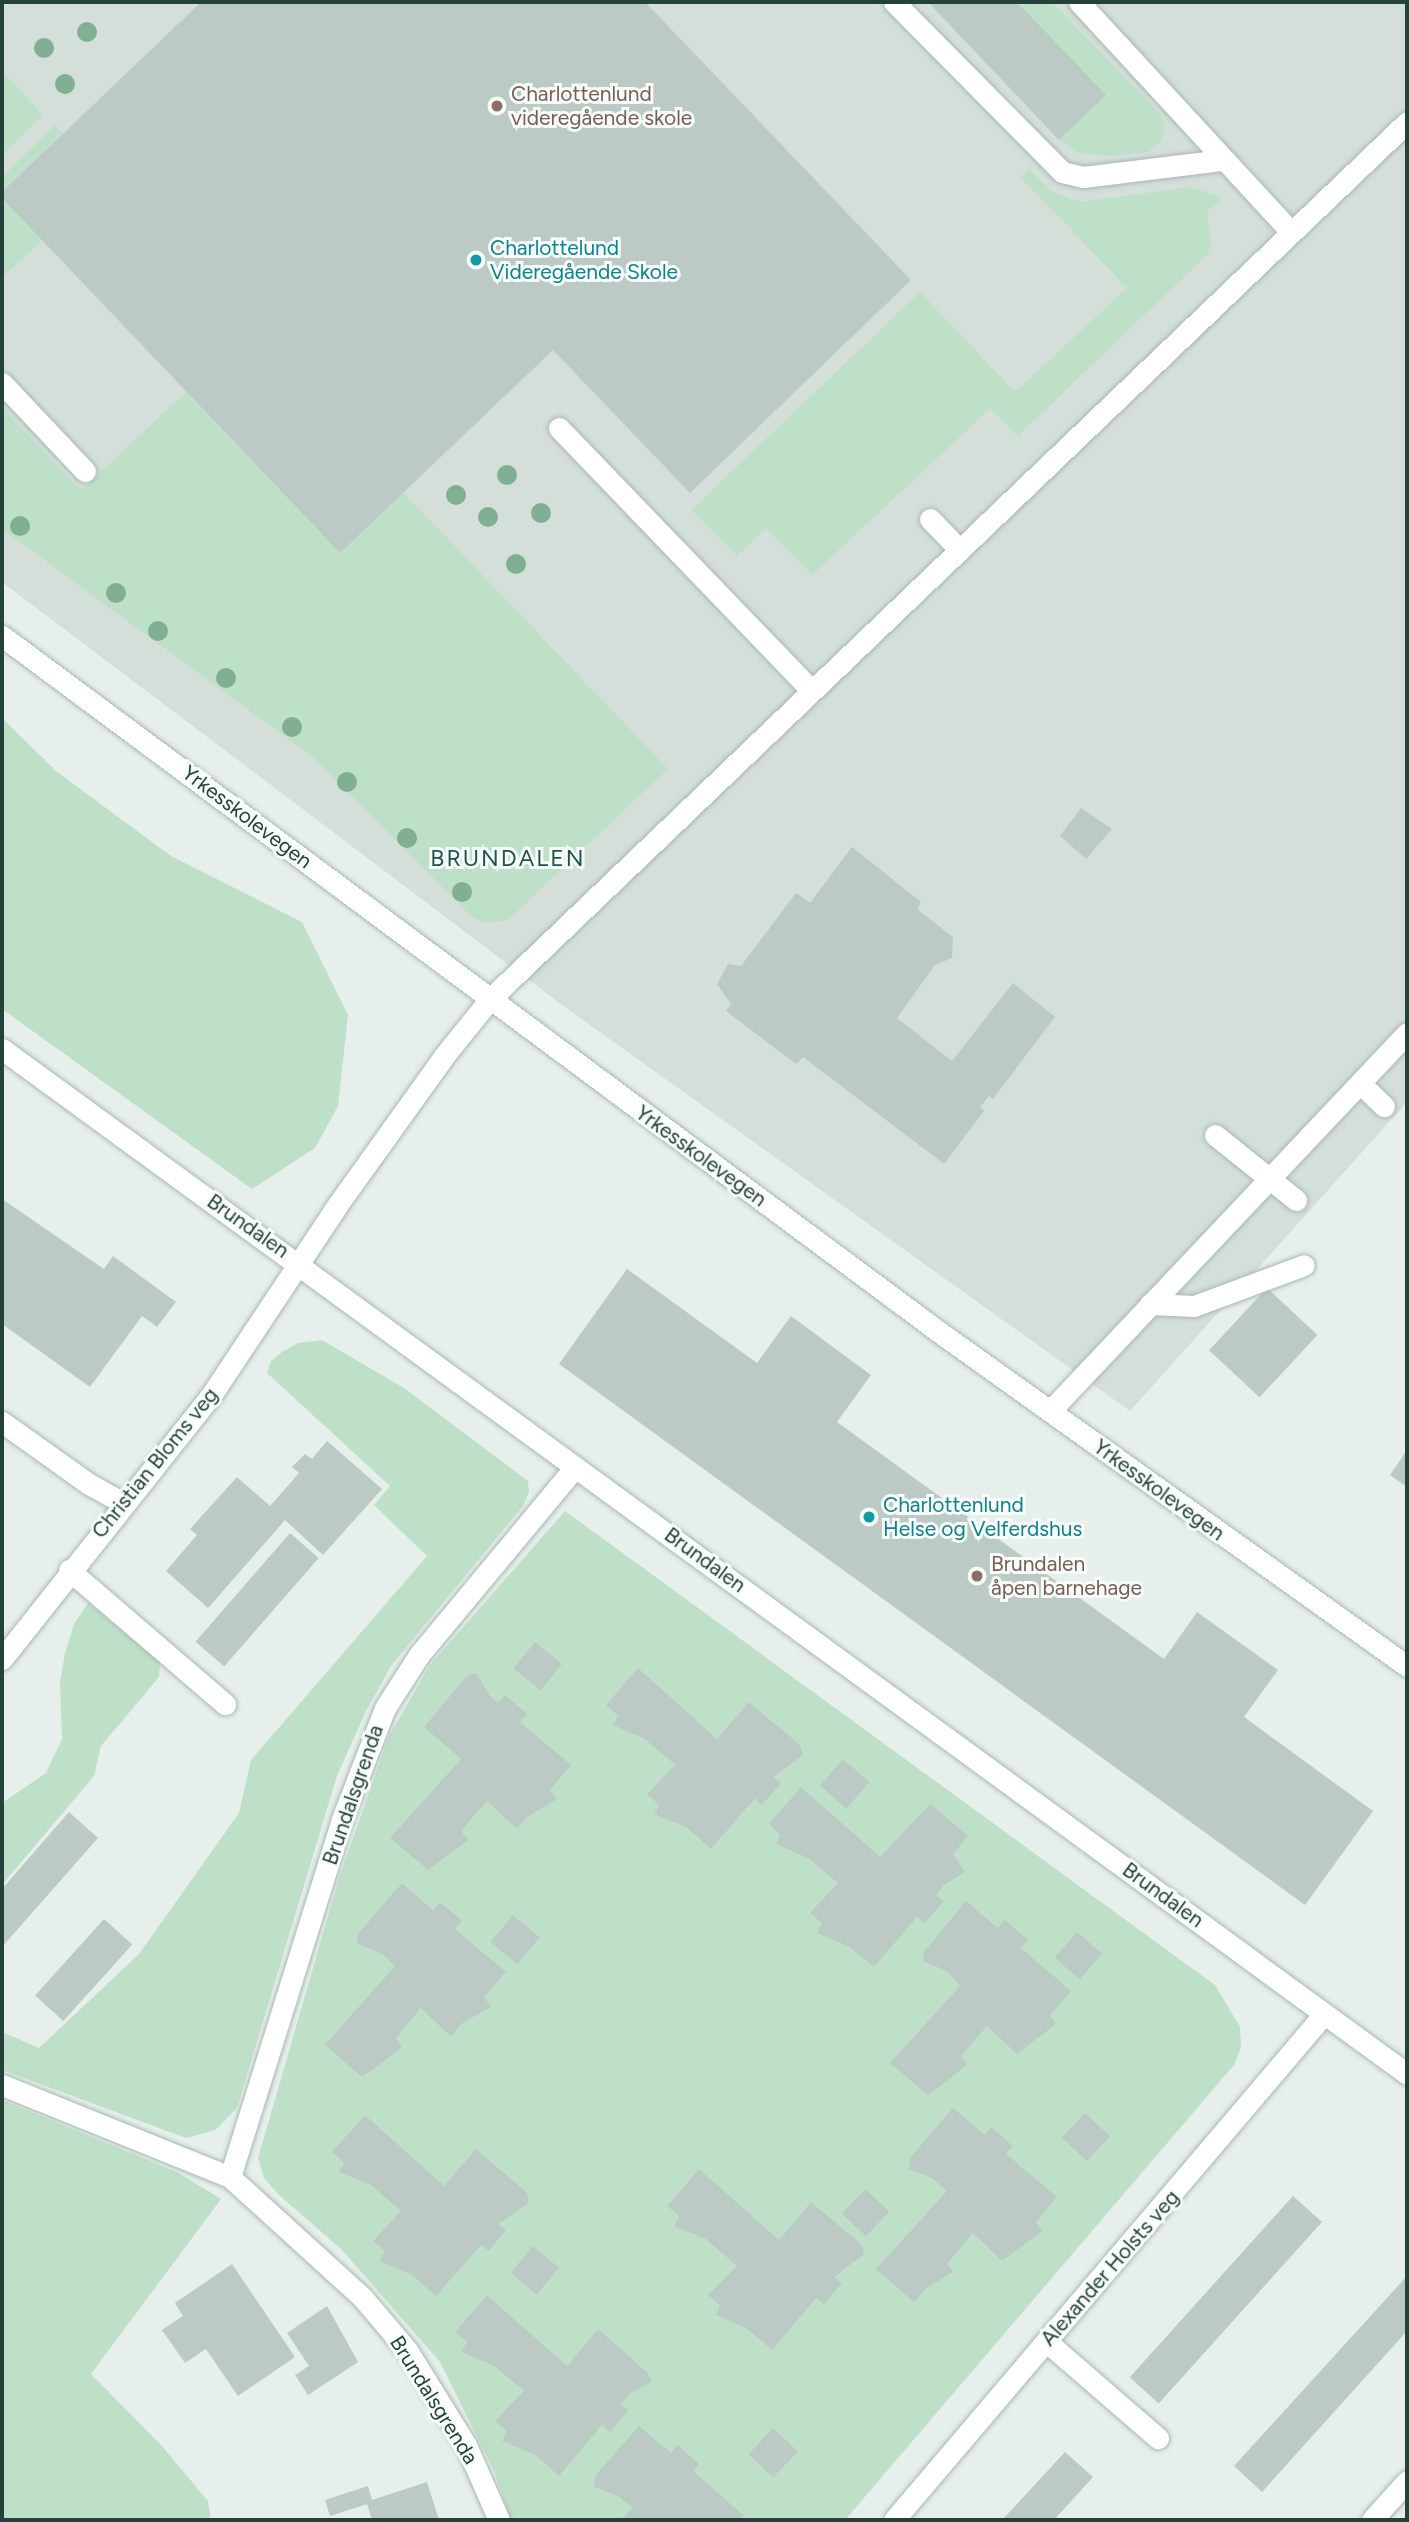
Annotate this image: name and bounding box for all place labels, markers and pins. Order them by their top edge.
place label: Charlottenlund videregående skole [511,81,692,131]
marker: Charlottenlund videregående skole [489,98,505,114]
place label: Charlottelund Videregående Skole [490,235,678,285]
marker: Charlottelund Videregående Skole [468,252,484,268]
place label: Charlottenlund Helse og Velferdshus [883,1492,1082,1542]
marker: Charlottenlund Helse og Velferdshus [861,1509,877,1525]
place label: Brundalen åpen barnehage [991,1551,1142,1601]
marker: Brundalen åpen barnehage [969,1568,985,1584]

